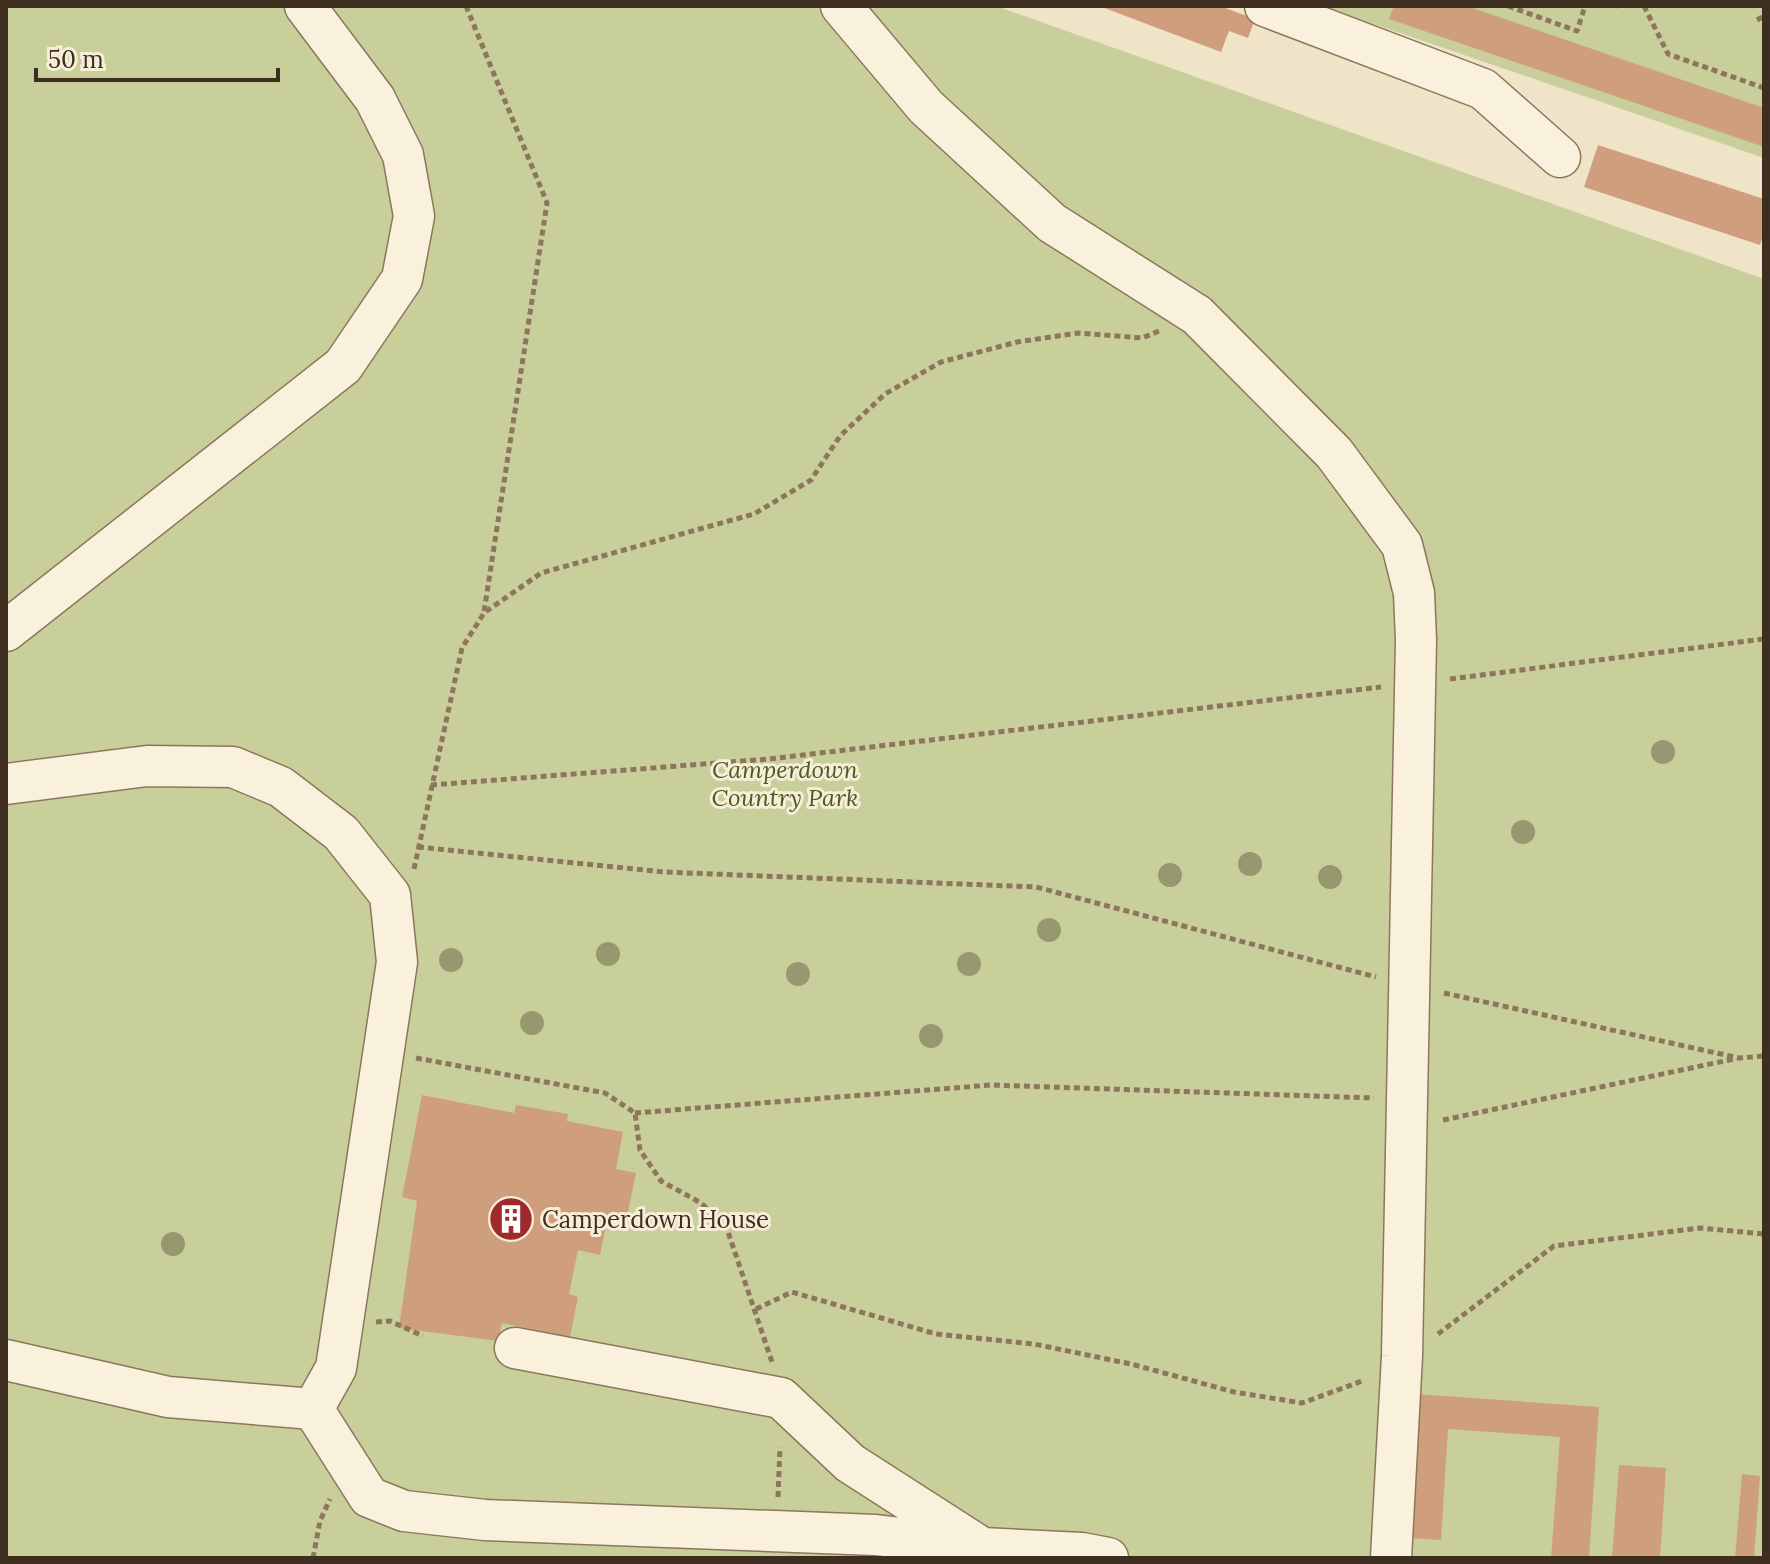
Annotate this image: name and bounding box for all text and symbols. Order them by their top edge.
scale bar [36,32,278,82]
text: 50 m [48,44,104,75]
park label: Camperdown Country Park [712,754,858,813]
building icon: Camperdown House [487,1195,535,1243]
place label: Camperdown House [542,1204,769,1235]

